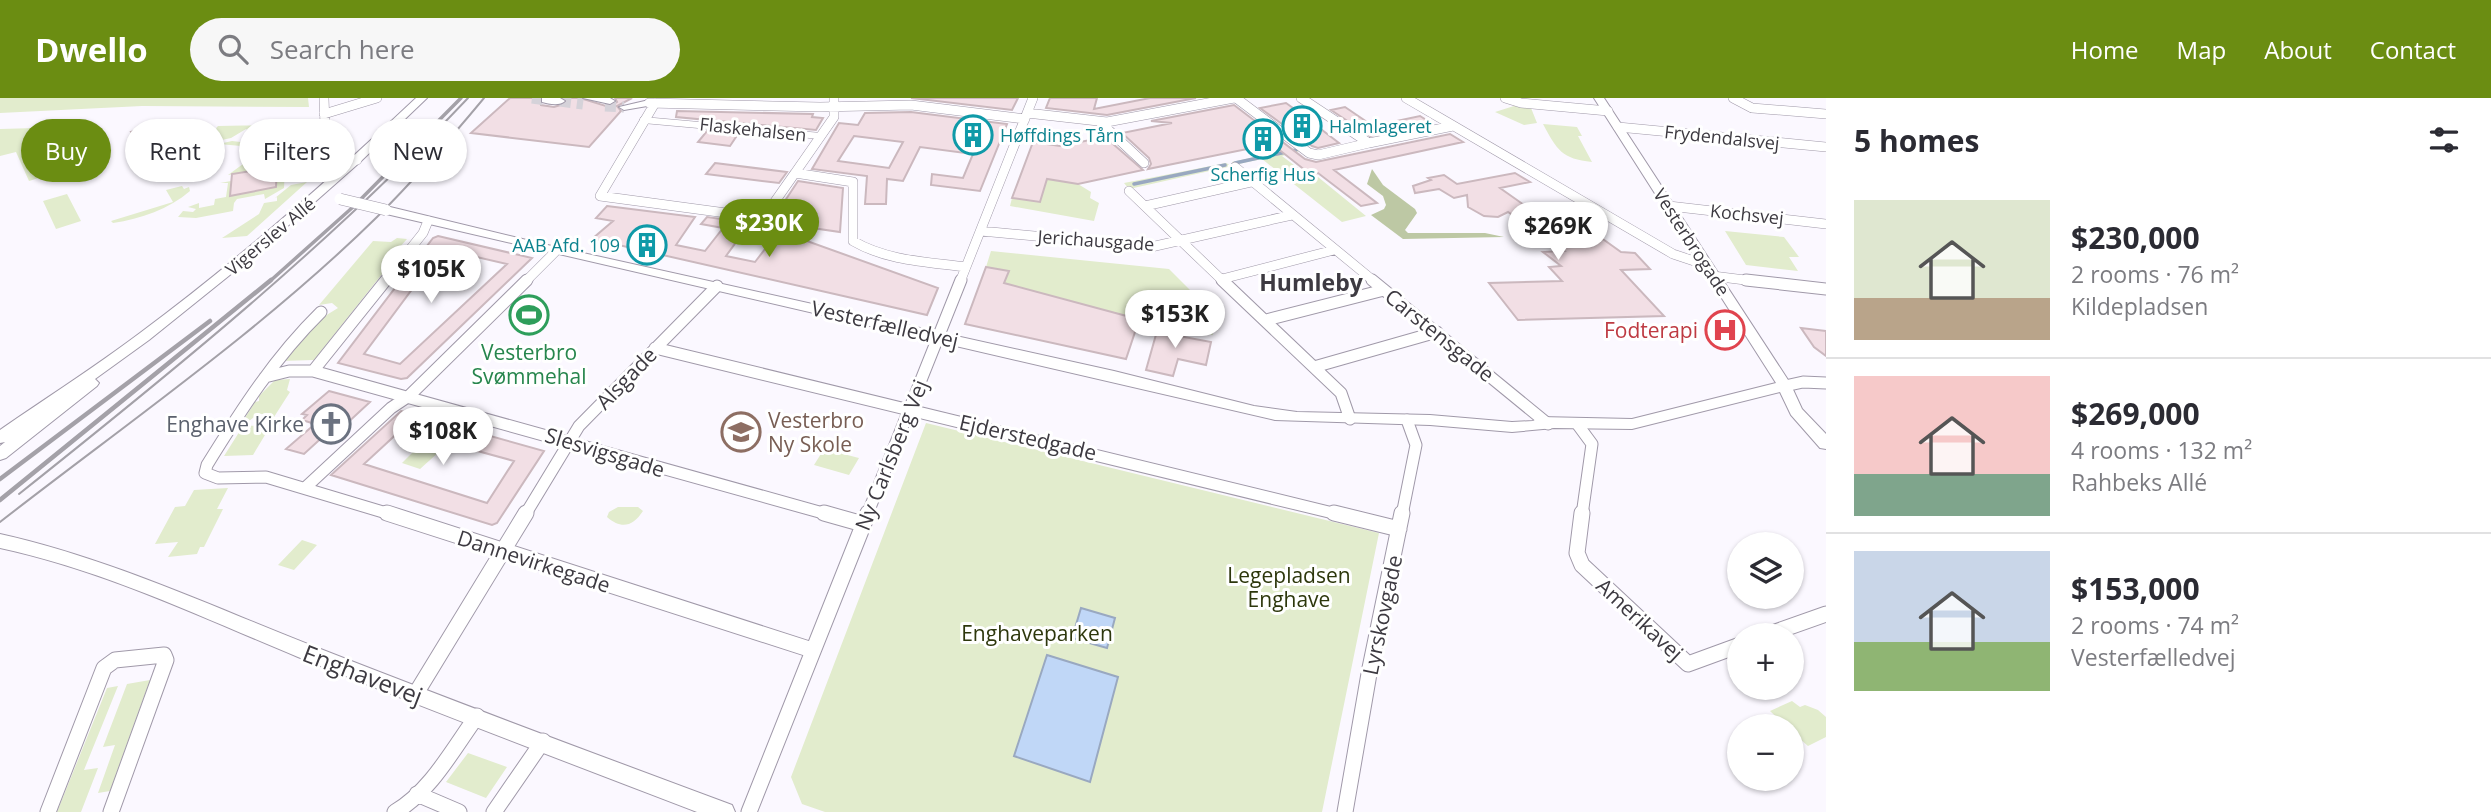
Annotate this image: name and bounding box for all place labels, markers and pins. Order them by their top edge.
building icon: Halmlageret [1281,105,1323,147]
building icon: Høffdings Tårn [952,114,994,156]
place label: Halmlageret [1329,114,1432,138]
building icon: Scherfig Hus [1242,118,1284,160]
place label: Høffdings Tårn [1000,123,1124,147]
place label: Scherfig Hus [1211,162,1315,186]
pin: $230K [720,200,818,259]
pin: $269K [1509,202,1607,262]
building icon: AAB Afd. 109 [626,224,668,266]
place label: AAB Afd. 109 [512,233,620,257]
pin: $105K [382,246,480,305]
pin: $153K [1126,290,1224,350]
sports icon: Vesterbro Svømmehal [508,294,550,336]
hospital icon: Fodterapi [1704,309,1746,351]
place label: Fodterapi [1604,316,1698,344]
place label: Vesterbro Svømmehal [471,338,587,390]
church icon: Enghave Kirke [310,403,352,445]
place label: Vesterbro Ny Skole [768,406,864,458]
pin: $108K [394,408,492,467]
place label: Enghave Kirke [166,410,304,438]
school or university icon: Vesterbro Ny Skole [720,411,762,453]

